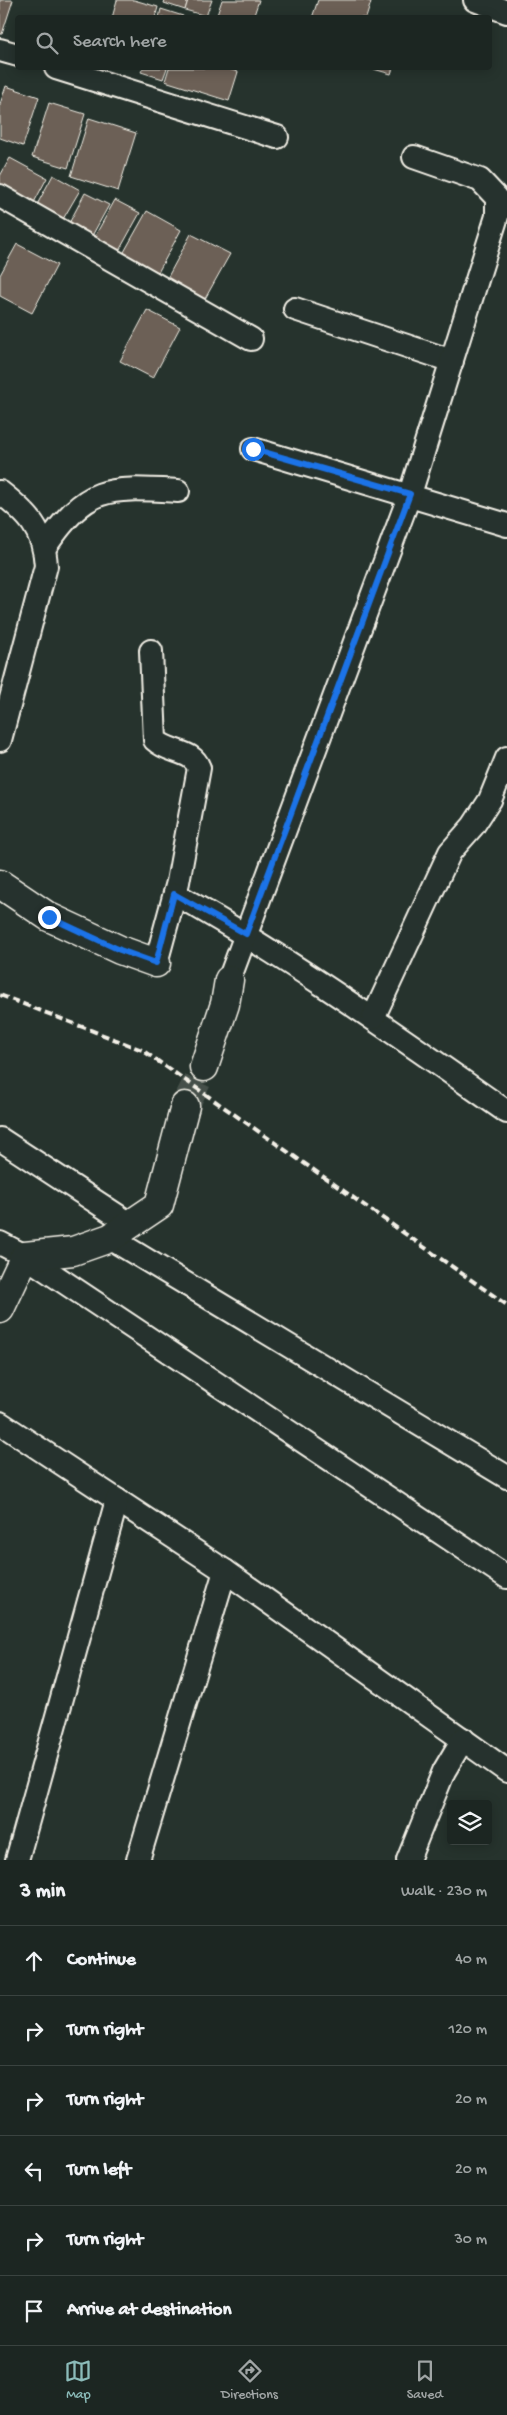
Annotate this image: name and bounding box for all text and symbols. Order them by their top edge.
search box [15,15,492,70]
icon: search [33,29,61,57]
text: Search here [73,31,167,54]
route start [242,438,265,461]
route end [38,906,61,929]
map controls [447,1800,492,1845]
button: layers [447,1800,492,1845]
text: 3 min [20,1880,65,1905]
text: Walk · 230 m [401,1883,487,1902]
icon: ahead [20,1947,48,1975]
text: Continue [67,1949,136,1972]
text: 40 m [455,1951,487,1970]
icon: right [20,2017,48,2045]
text: Turn right [67,2019,143,2042]
text: 120 m [448,2021,487,2040]
icon: right [20,2087,48,2115]
text: Turn right [67,2089,143,2112]
text: 20 m [455,2091,487,2110]
icon: left [20,2157,48,2185]
text: Turn left [67,2159,131,2182]
text: 20 m [455,2161,487,2180]
icon: right [20,2227,48,2255]
text: Turn right [67,2229,143,2252]
text: 30 m [454,2231,487,2250]
icon: arrive [20,2297,48,2325]
text: Arrive at destination [67,2299,231,2322]
tab: Map [64,2357,92,2404]
tab: Directions [221,2357,278,2404]
tab: Saved [407,2357,443,2404]

